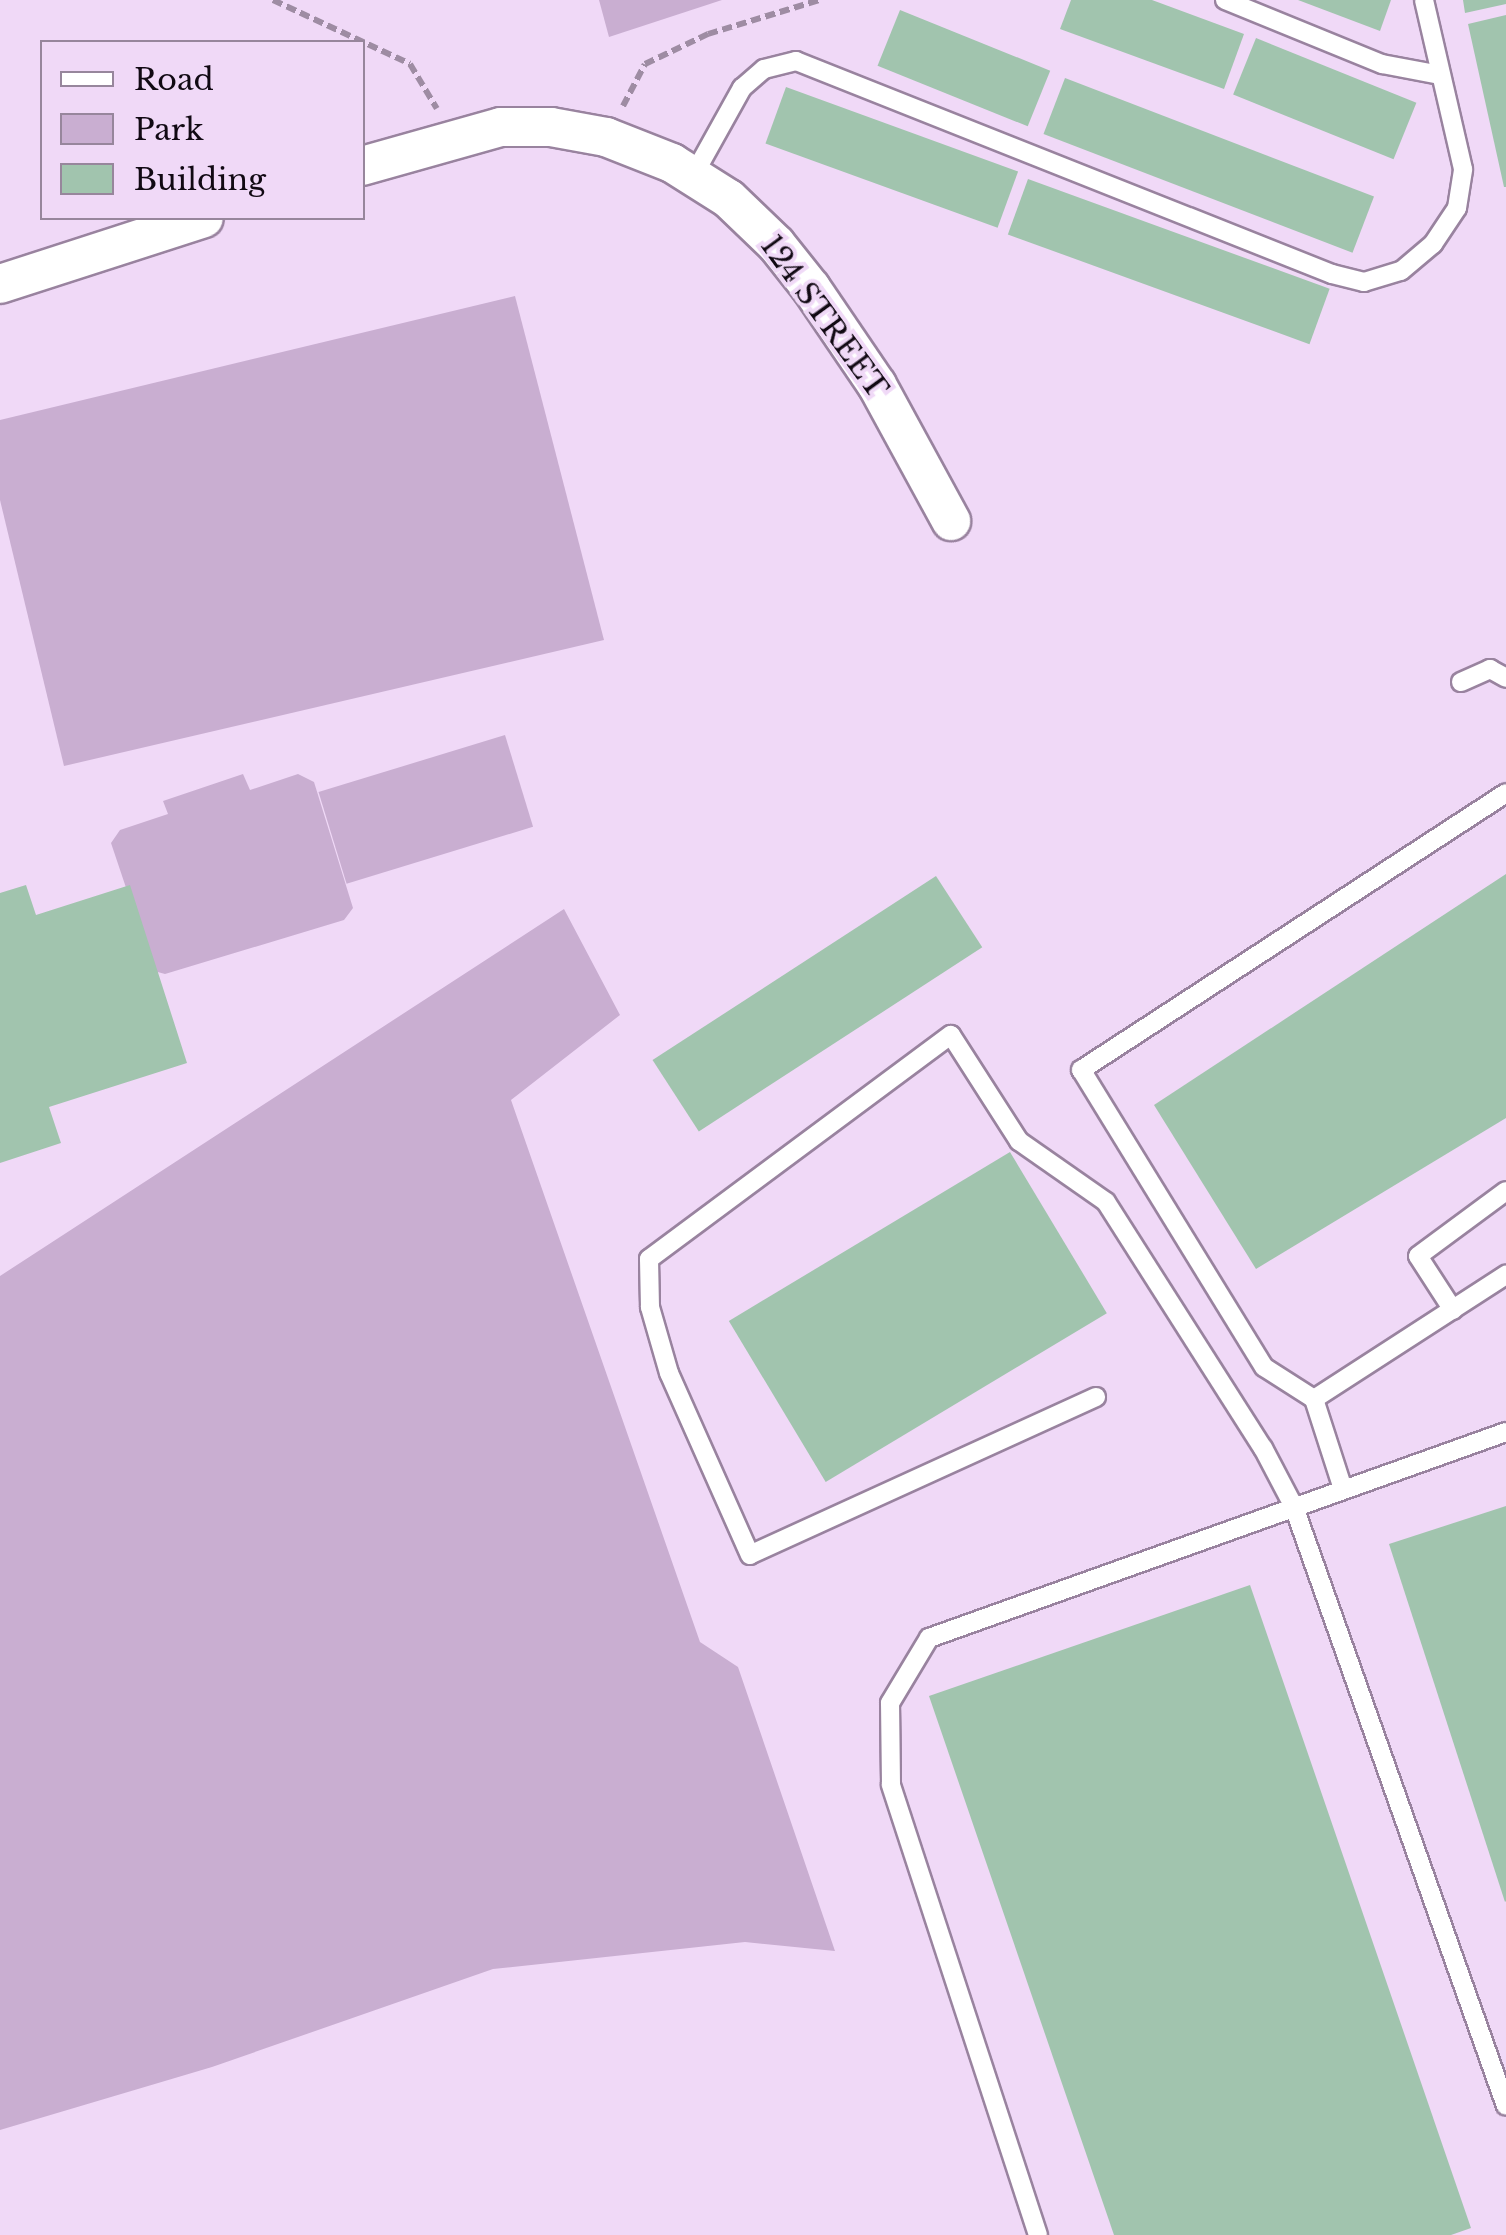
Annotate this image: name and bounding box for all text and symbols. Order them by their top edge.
legend [40,40,365,220]
text: Road [134,61,214,98]
text: Park [134,111,204,148]
text: Building [134,161,266,198]
street label: 124 STREET [753,229,895,405]

